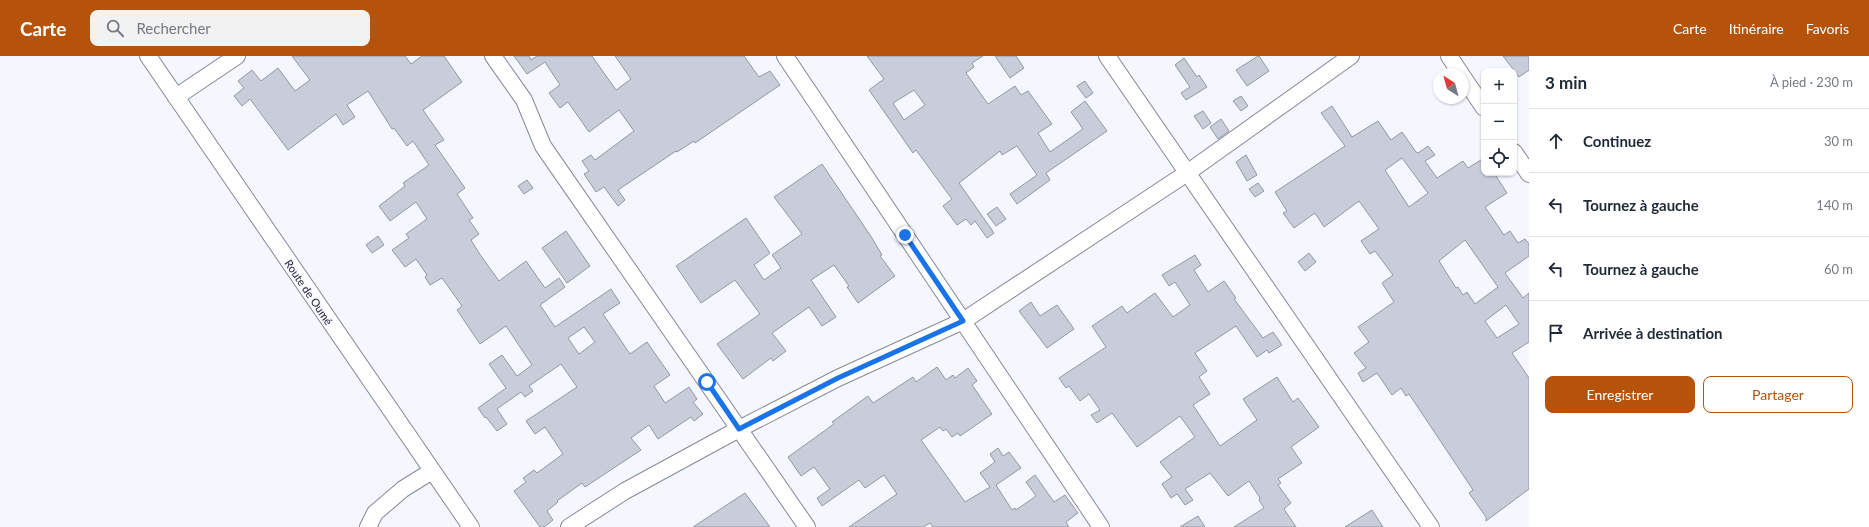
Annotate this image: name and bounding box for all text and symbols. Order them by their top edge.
search box [90,10,370,46]
text: Carte [20,17,66,40]
icon: search [104,17,126,39]
text: Rechercher [136,19,211,37]
text: Carte [1673,20,1707,37]
text: Itinéraire [1729,20,1784,37]
text: Favoris [1806,20,1849,37]
north arrow [1433,68,1469,104]
map controls [1481,68,1517,176]
button: + [1481,68,1517,104]
text: 3 min [1545,72,1587,93]
text: À pied · 230 m [1770,74,1853,90]
button: − [1481,104,1517,140]
icon: ahead [1545,130,1567,152]
text: Continuez [1583,132,1651,150]
text: 30 m [1824,133,1853,149]
button: locate [1481,140,1517,176]
icon: left [1545,194,1567,216]
text: Tournez à gauche [1583,196,1699,214]
text: 140 m [1816,197,1853,213]
route end [896,226,914,244]
street label: Route de Oumé [282,257,336,327]
icon: left [1545,258,1567,280]
text: Tournez à gauche [1583,260,1699,278]
text: 60 m [1824,261,1853,277]
icon: arrive [1545,322,1567,344]
text: Arrivée à destination [1583,324,1722,342]
route start [698,373,716,391]
button: Enregistrer [1545,376,1695,413]
button: Partager [1703,376,1853,413]

